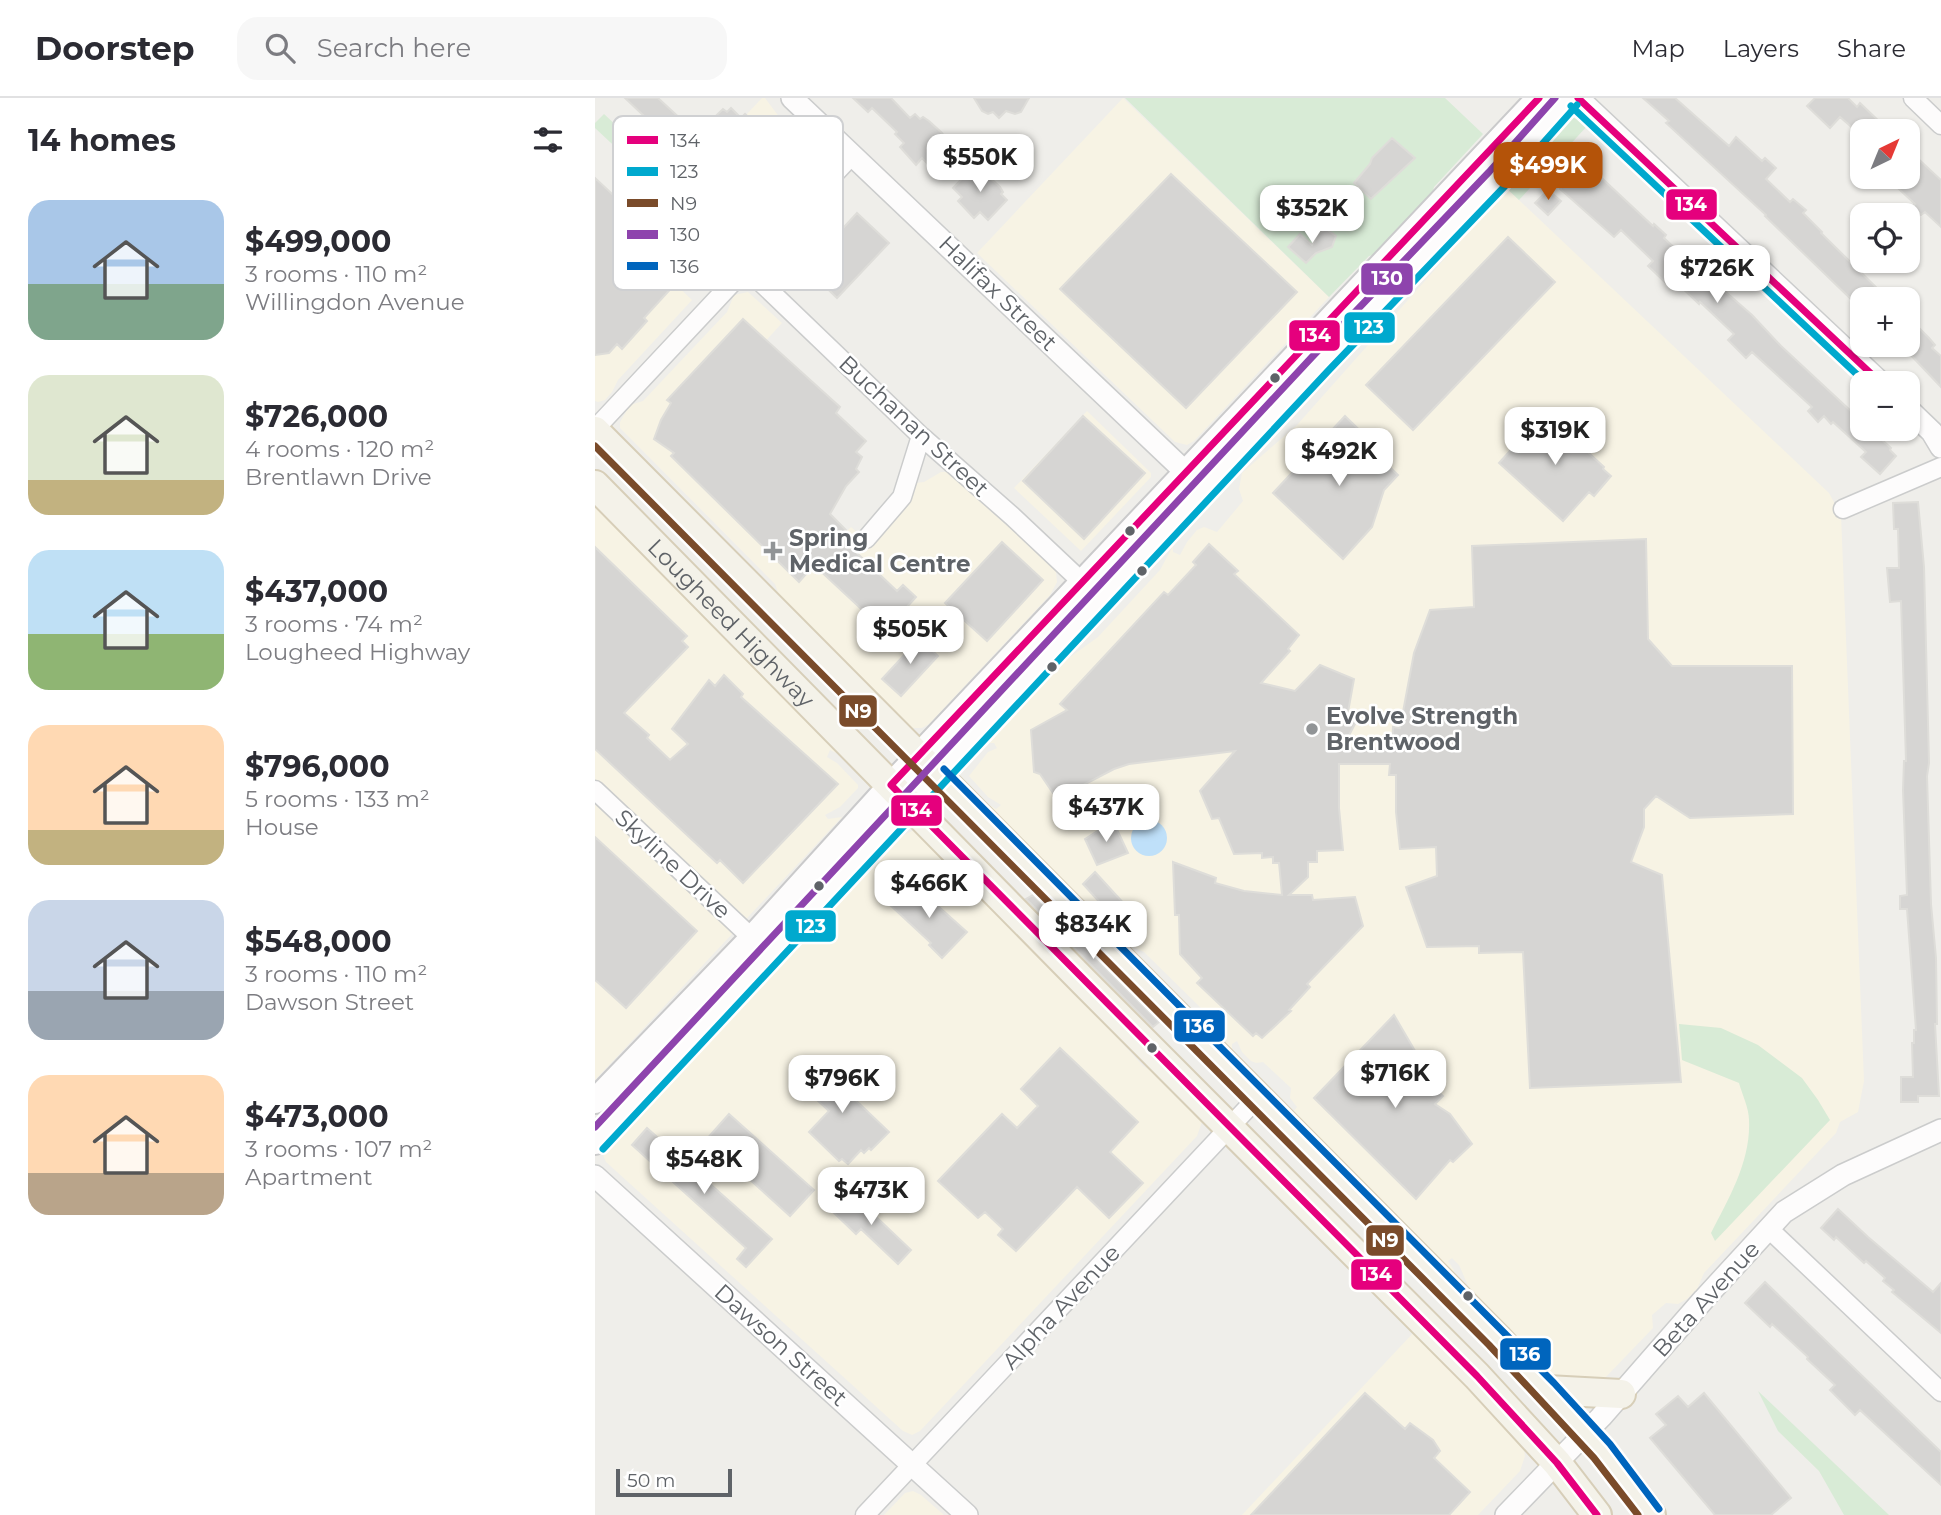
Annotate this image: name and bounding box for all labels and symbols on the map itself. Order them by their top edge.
legend [613,116,843,290]
north arrow [1850,119,1920,189]
text: 134 [670,129,701,152]
pin: $550K [931,134,1029,194]
pin: $499K [1499,142,1597,202]
text: 123 [670,160,698,183]
pin: $352K [1263,186,1361,245]
line badge: 134 [1665,188,1718,221]
text: N9 [670,192,697,215]
text: 134 [1675,193,1707,216]
text: 130 [670,223,700,246]
street label: Halifax Street [933,230,1063,356]
pin: $726K [1668,246,1766,305]
text: 136 [670,255,699,278]
line badge: 130 [1360,262,1414,296]
text: 130 [1371,267,1403,290]
line badge: 123 [1343,311,1396,344]
text: 123 [1354,316,1384,339]
line badge: 134 [1288,319,1341,352]
text: 134 [1299,324,1331,347]
street label: Buchanan Street [833,349,995,503]
unlabelled marker [1268,371,1282,385]
pin: $319K [1506,408,1604,467]
pin: $492K [1290,428,1388,488]
place label: Spring Medical Centre [789,524,970,578]
unlabelled marker [1123,524,1137,538]
street label: Lougheed Highway [642,533,820,714]
marker: Spring Medical Centre [763,541,783,561]
unlabelled marker [1135,564,1149,578]
pin: $505K [861,606,959,666]
unlabelled marker [1045,660,1059,674]
line badge: N9 [838,694,878,728]
text: N9 [844,700,872,723]
place label: Evolve Strength Brentwood [1326,702,1518,756]
marker: Evolve Strength Brentwood [1304,721,1320,737]
pin: $437K [1057,784,1155,844]
line badge: 134 [890,794,943,827]
text: 134 [900,799,932,822]
street label: Skyline Drive [609,803,737,925]
pin: $466K [880,860,978,920]
unlabelled marker [812,879,826,893]
pin: $834K [1044,902,1142,961]
line badge: 123 [784,909,837,943]
text: 123 [796,915,826,938]
line badge: 136 [1173,1009,1226,1043]
text: 136 [1184,1015,1214,1038]
unlabelled marker [1145,1041,1159,1055]
pin: $716K [1346,1051,1444,1110]
pin: $796K [793,1056,891,1115]
pin: $548K [655,1136,753,1196]
pin: $473K [822,1168,920,1227]
line badge: N9 [1365,1224,1405,1257]
text: N9 [1371,1229,1399,1252]
street label: Beta Avenue [1647,1235,1765,1363]
street label: Alpha Avenue [996,1239,1126,1375]
line badge: 134 [1350,1258,1403,1291]
text: 134 [1360,1263,1392,1286]
street label: Dawson Street [709,1278,853,1412]
unlabelled marker [1461,1289,1475,1303]
line badge: 136 [1499,1337,1552,1371]
text: 136 [1510,1343,1540,1366]
scale bar [616,1466,731,1498]

